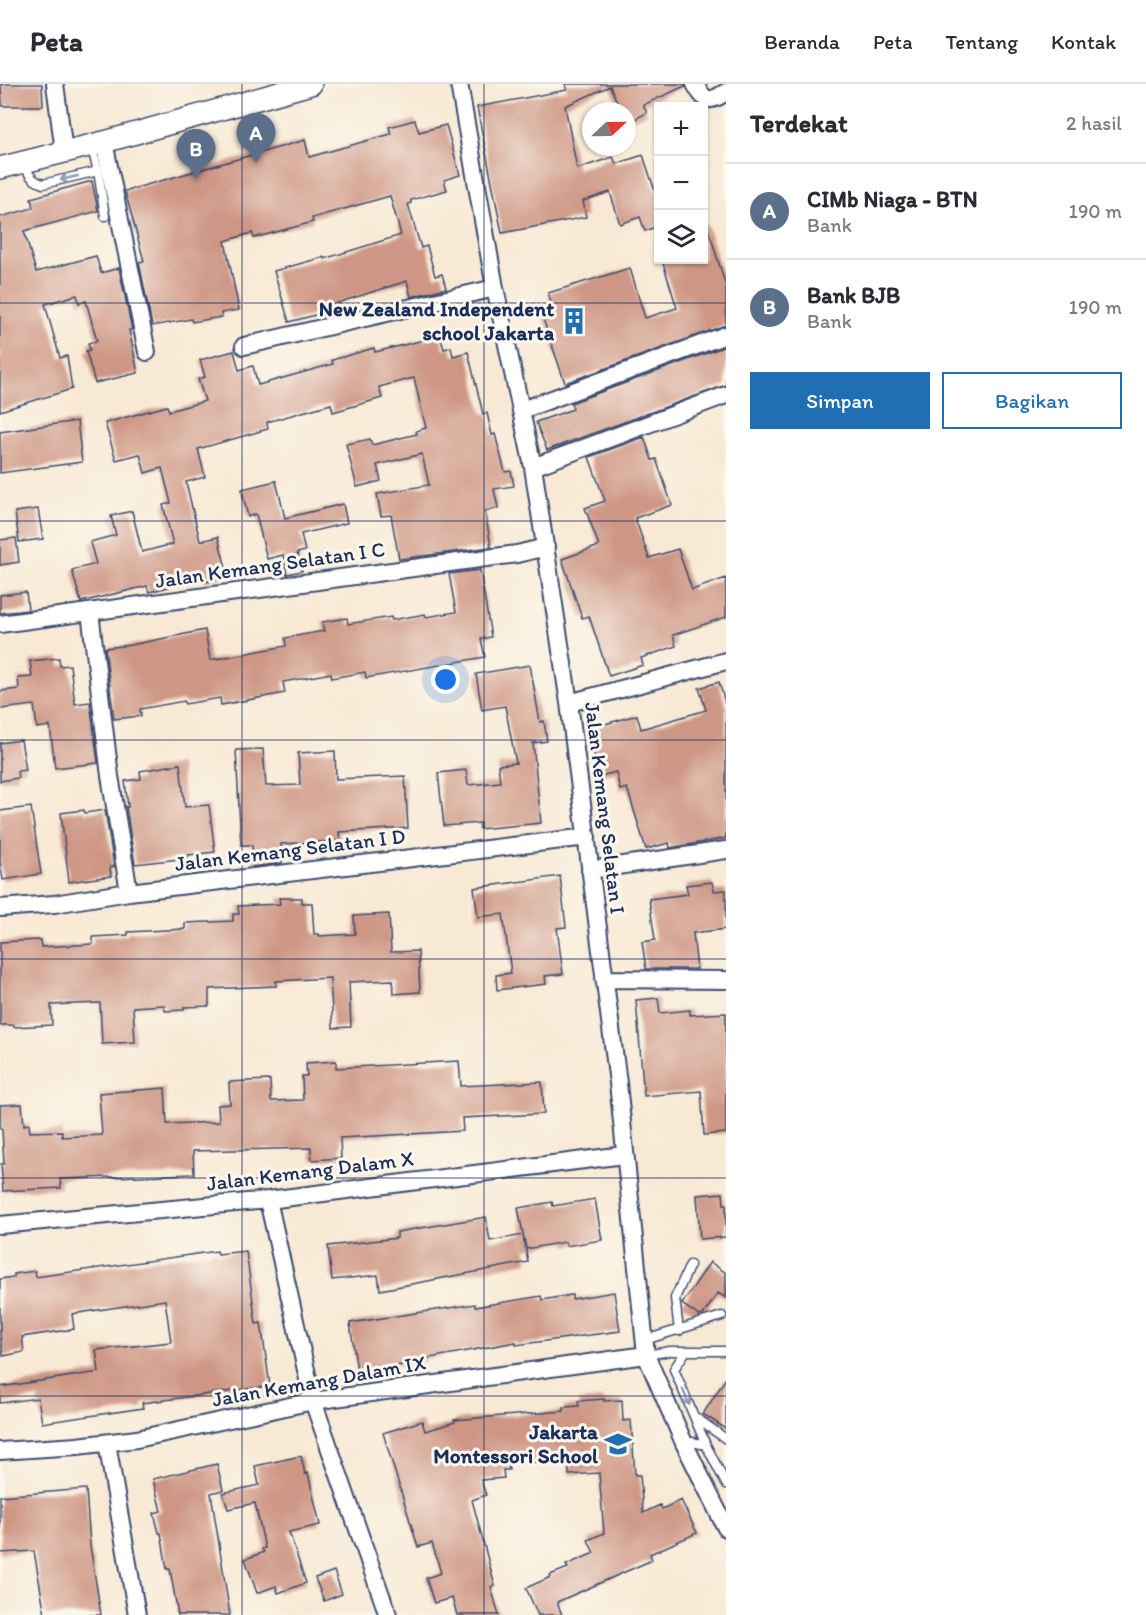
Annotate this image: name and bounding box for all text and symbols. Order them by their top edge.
text: Peta [30,24,83,58]
text: Beranda [764,29,840,54]
text: Peta [873,29,913,54]
text: Tentang [946,29,1018,54]
text: Kontak [1051,29,1116,54]
north arrow [582,102,636,156]
map controls [654,102,708,264]
button: + [654,102,708,156]
text: Terdekat [750,107,848,139]
text: 2 hasil [1066,111,1122,135]
pin: A [236,113,276,163]
pin: B [176,130,216,179]
button: − [654,156,708,210]
one-way arrow [59,173,79,184]
text: CIMb Niaga - BTN [807,186,978,213]
text: A [763,199,776,223]
text: 190 m [1069,199,1122,223]
button: layers [654,210,708,264]
text: Bank [807,213,852,237]
text: Bank BJB [807,282,900,309]
text: B [763,295,776,319]
text: 190 m [1069,295,1122,319]
place label: New Zealand Independent school Jakarta [319,296,555,345]
building icon: New Zealand Independent school Jakarta [559,306,589,336]
text: Bank [807,309,852,333]
button: Simpan [750,372,930,429]
button: Bagikan [942,372,1122,429]
street label: Jalan Kemang Selatan I C [154,536,386,593]
your location [431,665,460,694]
street label: Jalan Kemang Selatan I [580,701,631,915]
street label: Jalan Kemang Selatan I D [173,823,407,876]
street label: Jalan Kemang Dalam X [205,1145,415,1196]
street label: Jalan Kemang Dalam IX [210,1349,428,1412]
one-way arrow [681,1388,692,1406]
place label: Jakarta Montessori School [433,1419,599,1468]
school or university icon: Jakarta Montessori School [603,1429,633,1459]

